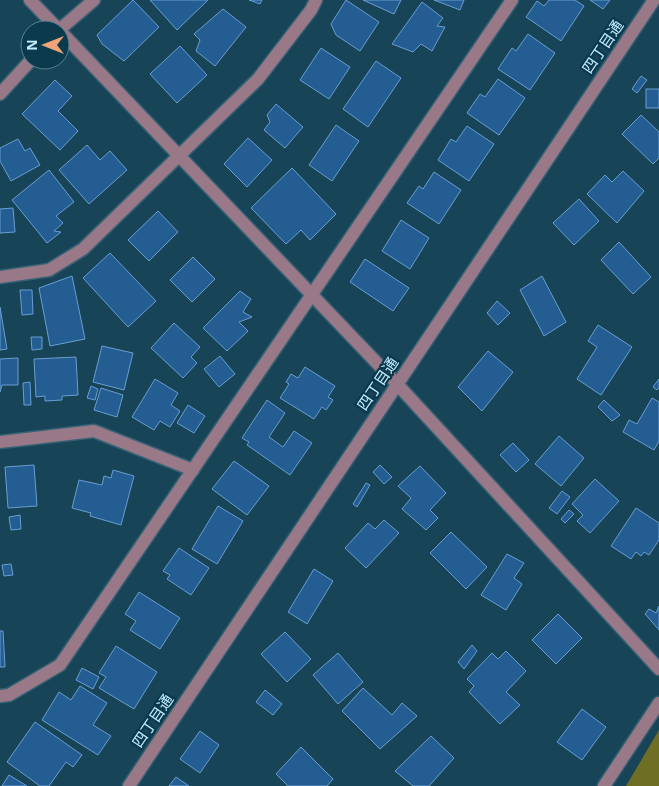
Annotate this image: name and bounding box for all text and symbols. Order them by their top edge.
street label: 四丁目通 [577,16,627,77]
north arrow [20,20,70,70]
text: N [22,39,41,51]
street label: 四丁目通 [352,353,402,414]
street label: 四丁目通 [127,690,177,751]

